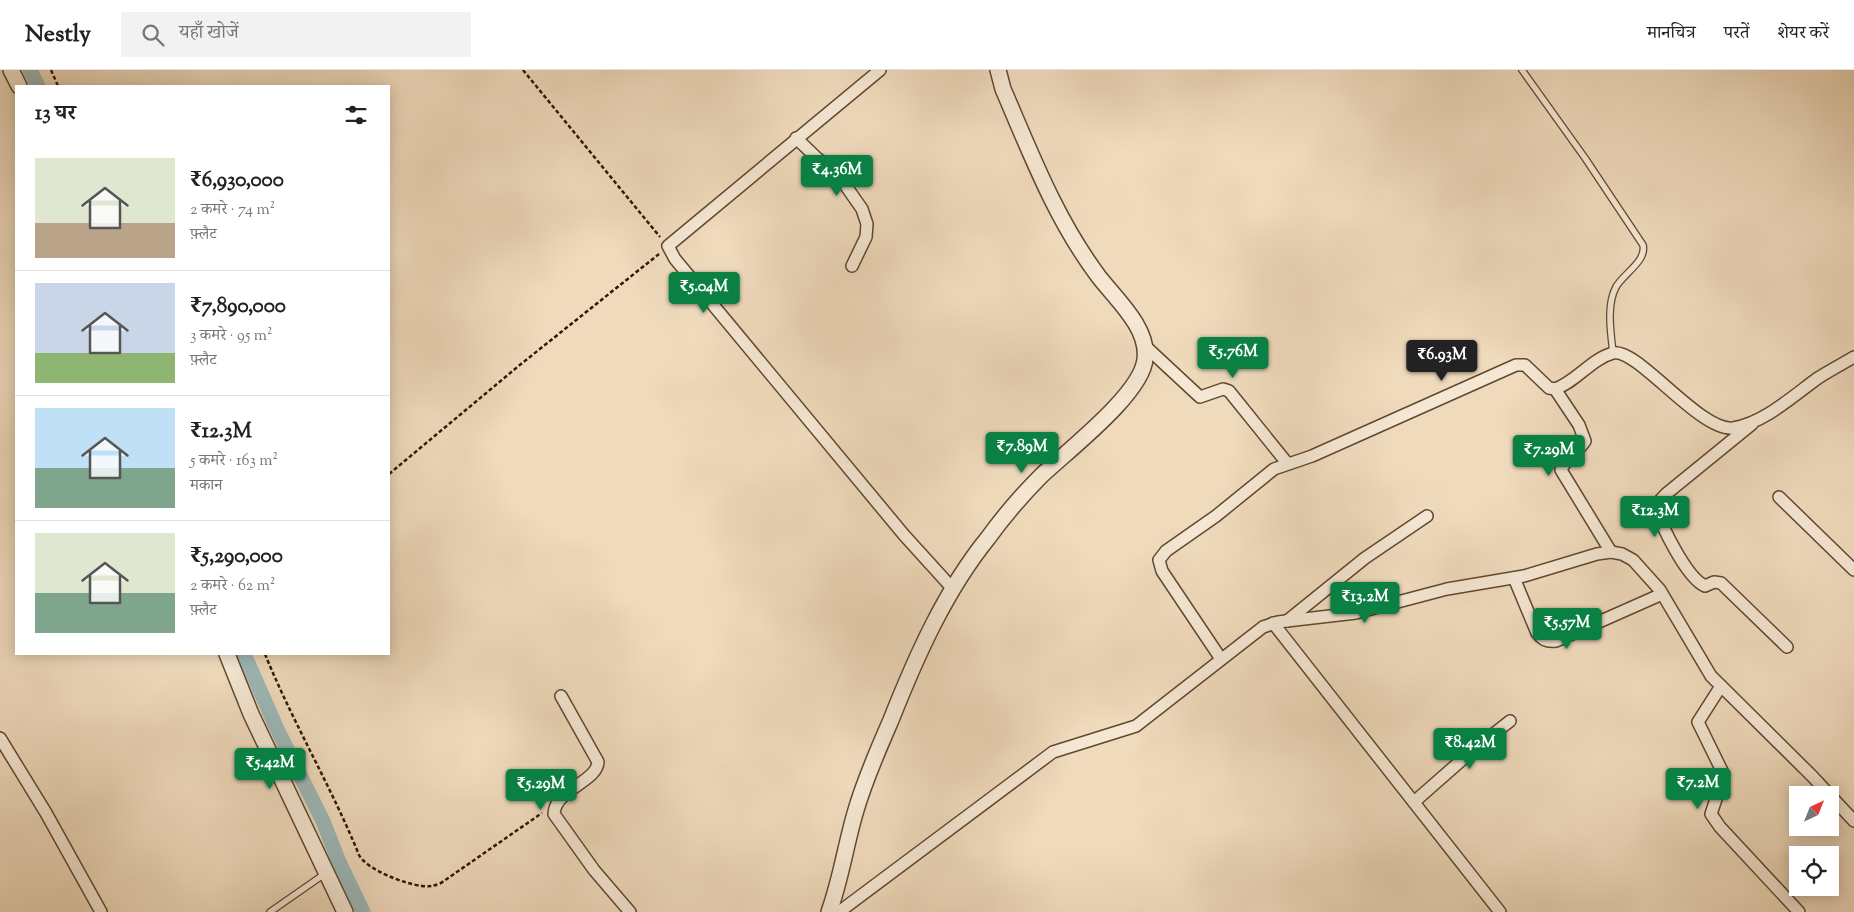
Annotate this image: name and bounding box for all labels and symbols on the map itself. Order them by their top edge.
pin: ₹4.36M [796,154,878,197]
pin: ₹5.04M [663,272,745,314]
pin: ₹5.76M [1192,336,1274,379]
pin: ₹6.93M [1401,340,1483,382]
pin: ₹7.89M [981,432,1063,474]
pin: ₹7.29M [1508,434,1590,477]
pin: ₹12.3M [1614,496,1696,538]
pin: ₹13.2M [1324,582,1406,624]
pin: ₹5.57M [1526,608,1608,650]
pin: ₹8.42M [1429,728,1511,770]
pin: ₹5.42M [229,748,311,790]
pin: ₹5.29M [500,768,582,811]
pin: ₹7.2M [1663,768,1733,810]
north arrow [1789,786,1839,836]

